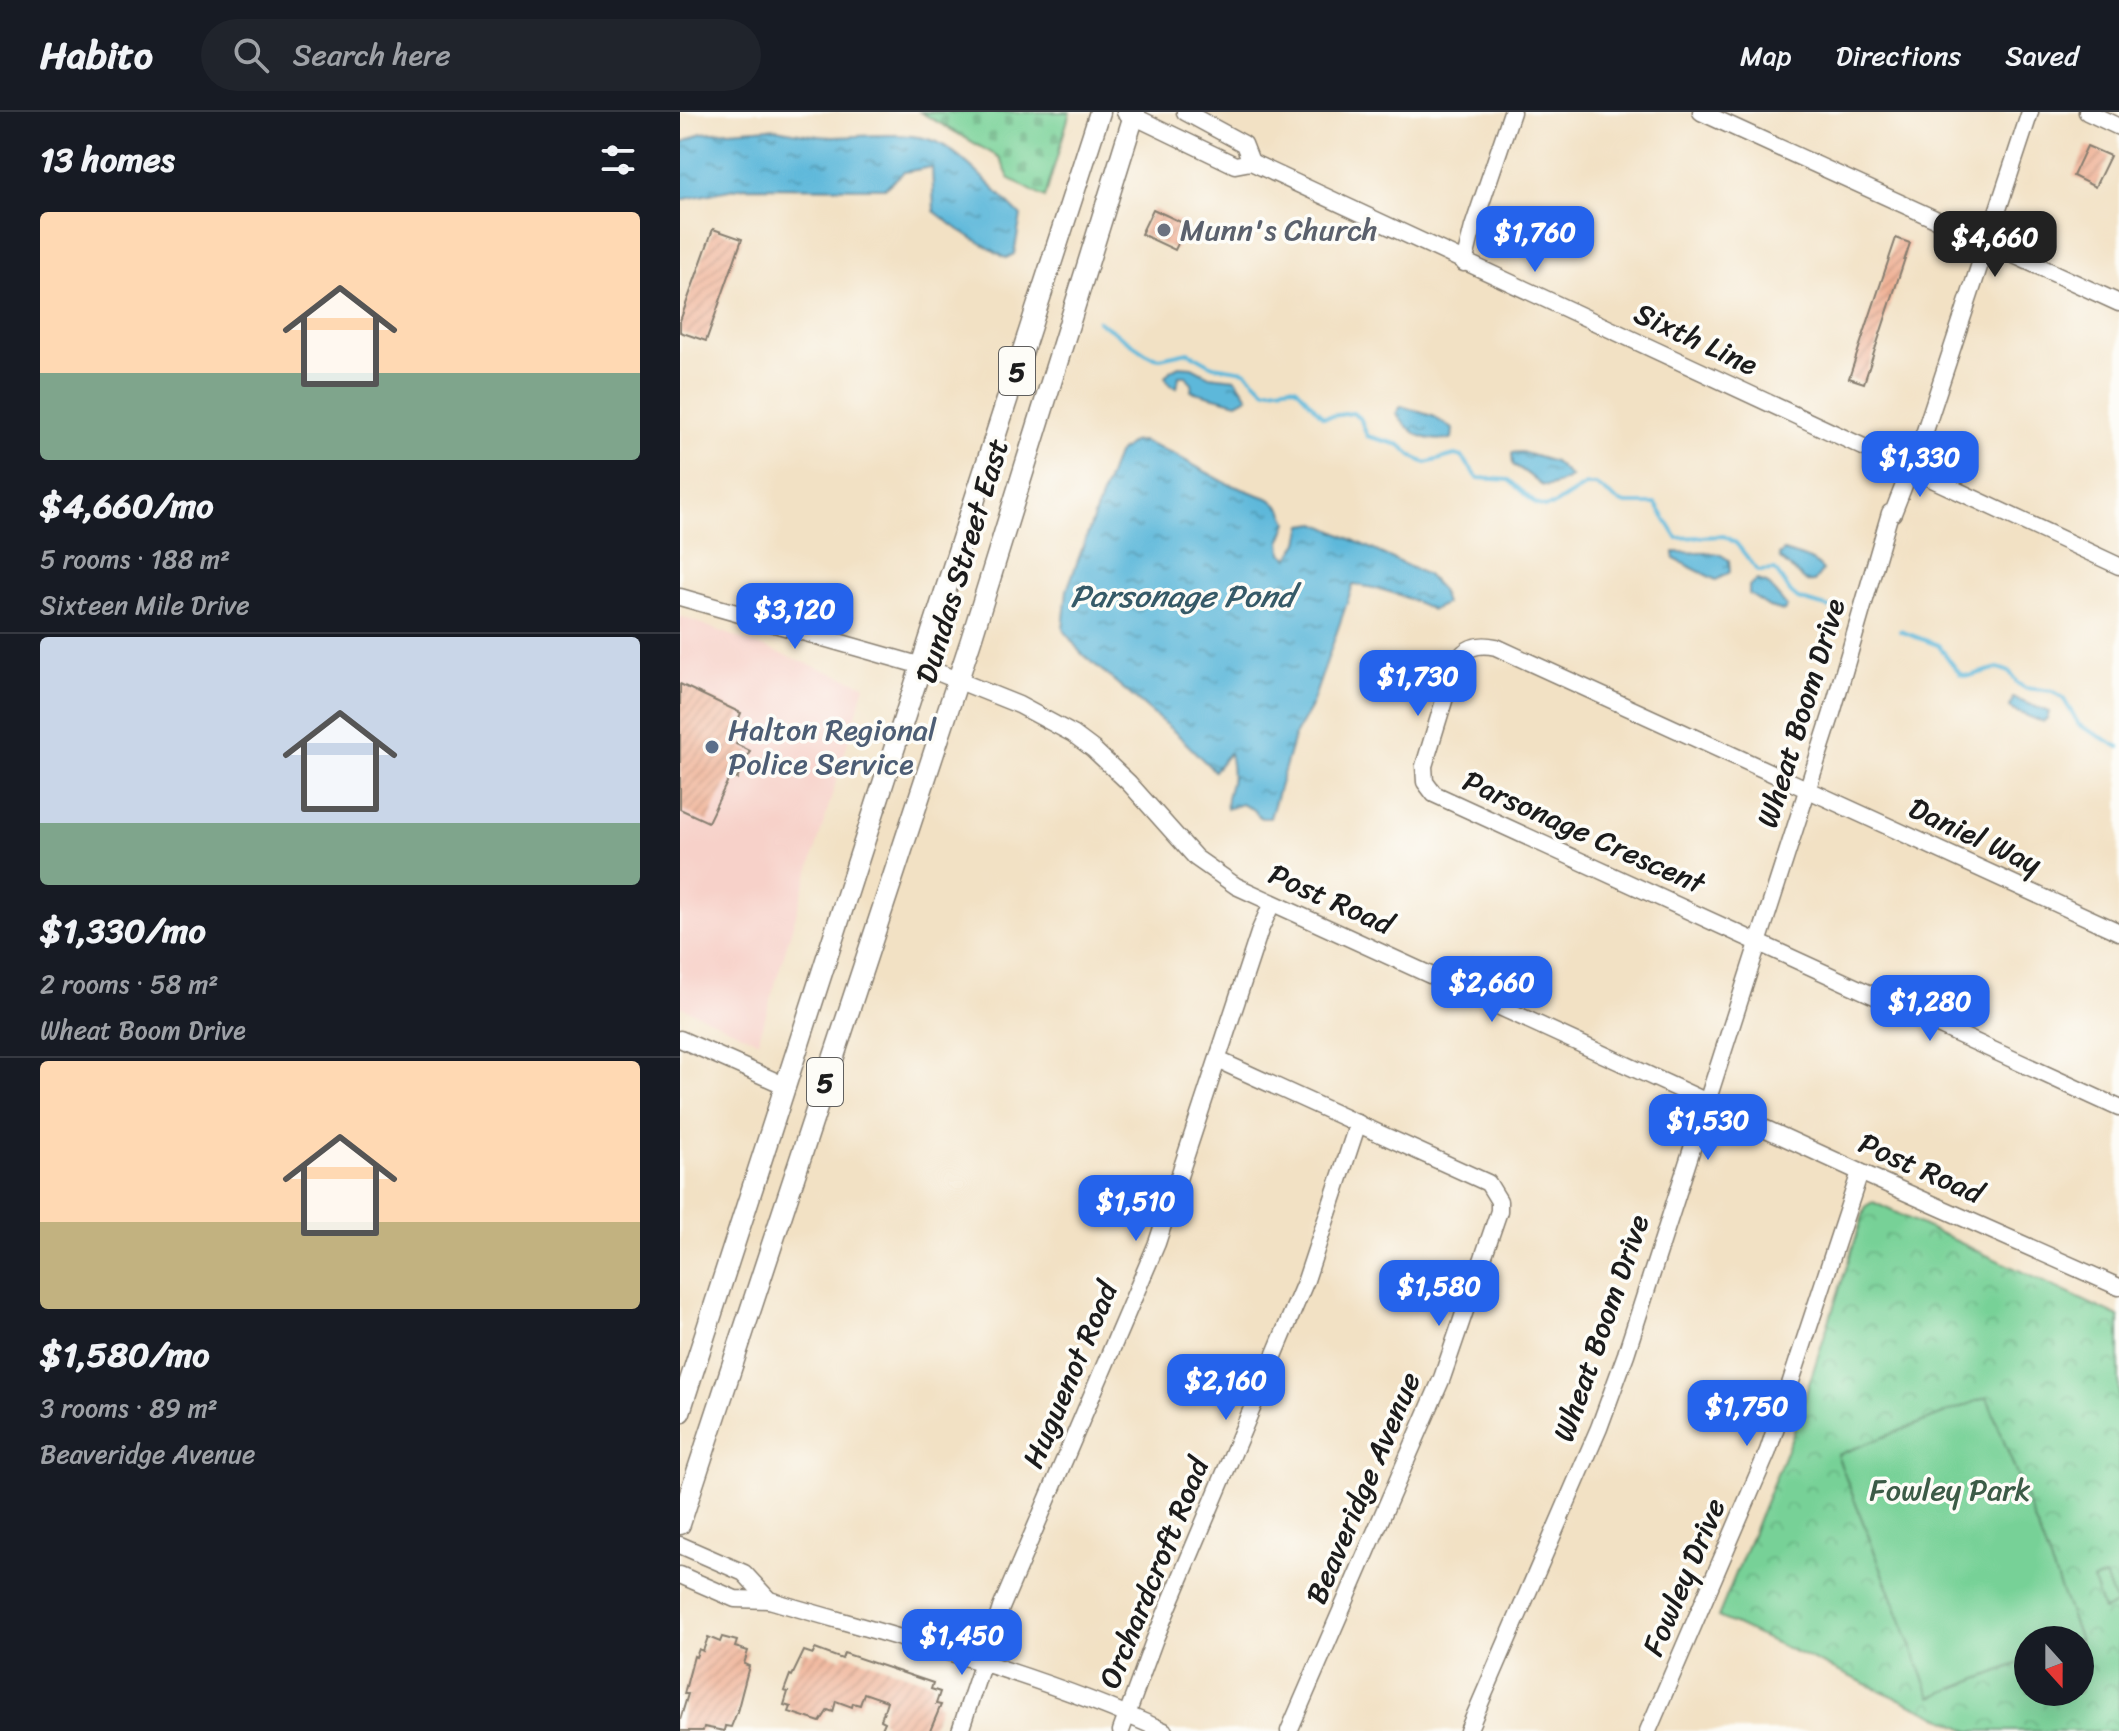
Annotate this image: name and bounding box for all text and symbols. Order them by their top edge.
search box [201,19,761,91]
text: Habito [40,22,153,89]
text: Search here [293,28,451,82]
text: Map [1740,31,1792,80]
text: Directions [1836,31,1961,80]
text: Saved [2005,31,2079,80]
icon: search [229,33,273,77]
text: 13 homes [40,130,175,190]
icon: filters [596,138,640,182]
place label: Munn's Church [1180,203,1378,257]
pin: $1,760 [1470,206,1600,274]
text: $1,760 [1494,209,1576,255]
pin: $4,660 [1930,211,2060,279]
text: $4,660 [1952,214,2038,260]
marker: Munn's Church [1155,221,1173,239]
icon: home [268,264,412,408]
street label: Sixth Line [1625,287,1767,391]
road number: 5 [999,347,1035,395]
pin: $1,330 [1855,431,1985,499]
street label: Dundas Street East [899,432,1025,690]
text: $1,330 [1880,434,1960,480]
text: $4,660/mo [40,476,214,536]
text: 5 rooms · 188 m² [40,536,230,582]
water label: Parsonage Pond [1070,568,1302,625]
text: Sixteen Mile Drive [40,582,250,628]
pin: $3,120 [730,583,860,651]
text: $3,120 [754,586,836,632]
street label: Wheat Boom Drive [1740,592,1862,834]
pin: $1,730 [1353,650,1483,718]
text: $1,730 [1377,653,1459,699]
icon: home [268,689,412,833]
place label: Halton Regional Police Service [728,703,937,791]
marker: Halton Regional Police Service [703,738,721,756]
street label: Parsonage Crescent [1454,754,1716,910]
street label: Daniel Way [1899,782,2051,891]
street label: Post Road [1260,847,1404,951]
text: $1,330/mo [40,901,206,961]
pin: $2,660 [1427,956,1557,1024]
text: $2,660 [1449,959,1535,1005]
text: 2 rooms · 58 m² [40,961,218,1007]
pin: $1,280 [1865,975,1995,1043]
text: $1,280 [1889,978,1971,1024]
text: Wheat Boom Drive [40,1007,246,1053]
road number: 5 [807,1058,843,1106]
pin: $1,530 [1643,1094,1773,1162]
text: $1,530 [1667,1097,1749,1143]
icon: home [268,1113,412,1257]
street label: Post Road [1850,1116,1994,1220]
pin: $1,510 [1071,1175,1201,1243]
text: $1,510 [1096,1178,1176,1224]
street label: Wheat Boom Drive [1537,1207,1665,1449]
pin: $1,580 [1374,1260,1504,1328]
text: $1,580 [1397,1263,1481,1309]
street label: Huguenot Road [1006,1271,1135,1477]
text: $1,580/mo [40,1325,210,1385]
pin: $2,160 [1161,1354,1291,1422]
text: $2,160 [1185,1357,1267,1403]
street label: Beaveridge Avenue [1290,1363,1436,1613]
pin: $1,750 [1682,1380,1812,1448]
text: $1,750 [1706,1383,1788,1429]
text: 3 rooms · 89 m² [40,1385,218,1431]
text: Beaveridge Avenue [40,1431,255,1477]
street label: Orchardcroft Road [1083,1447,1226,1697]
park label: Fowley Park [1870,1463,2031,1517]
street label: Fowley Drive [1626,1489,1742,1665]
pin: $1,450 [897,1609,1027,1677]
text: $1,450 [920,1612,1004,1658]
north arrow [2014,1626,2094,1706]
map controls [2014,1626,2094,1706]

